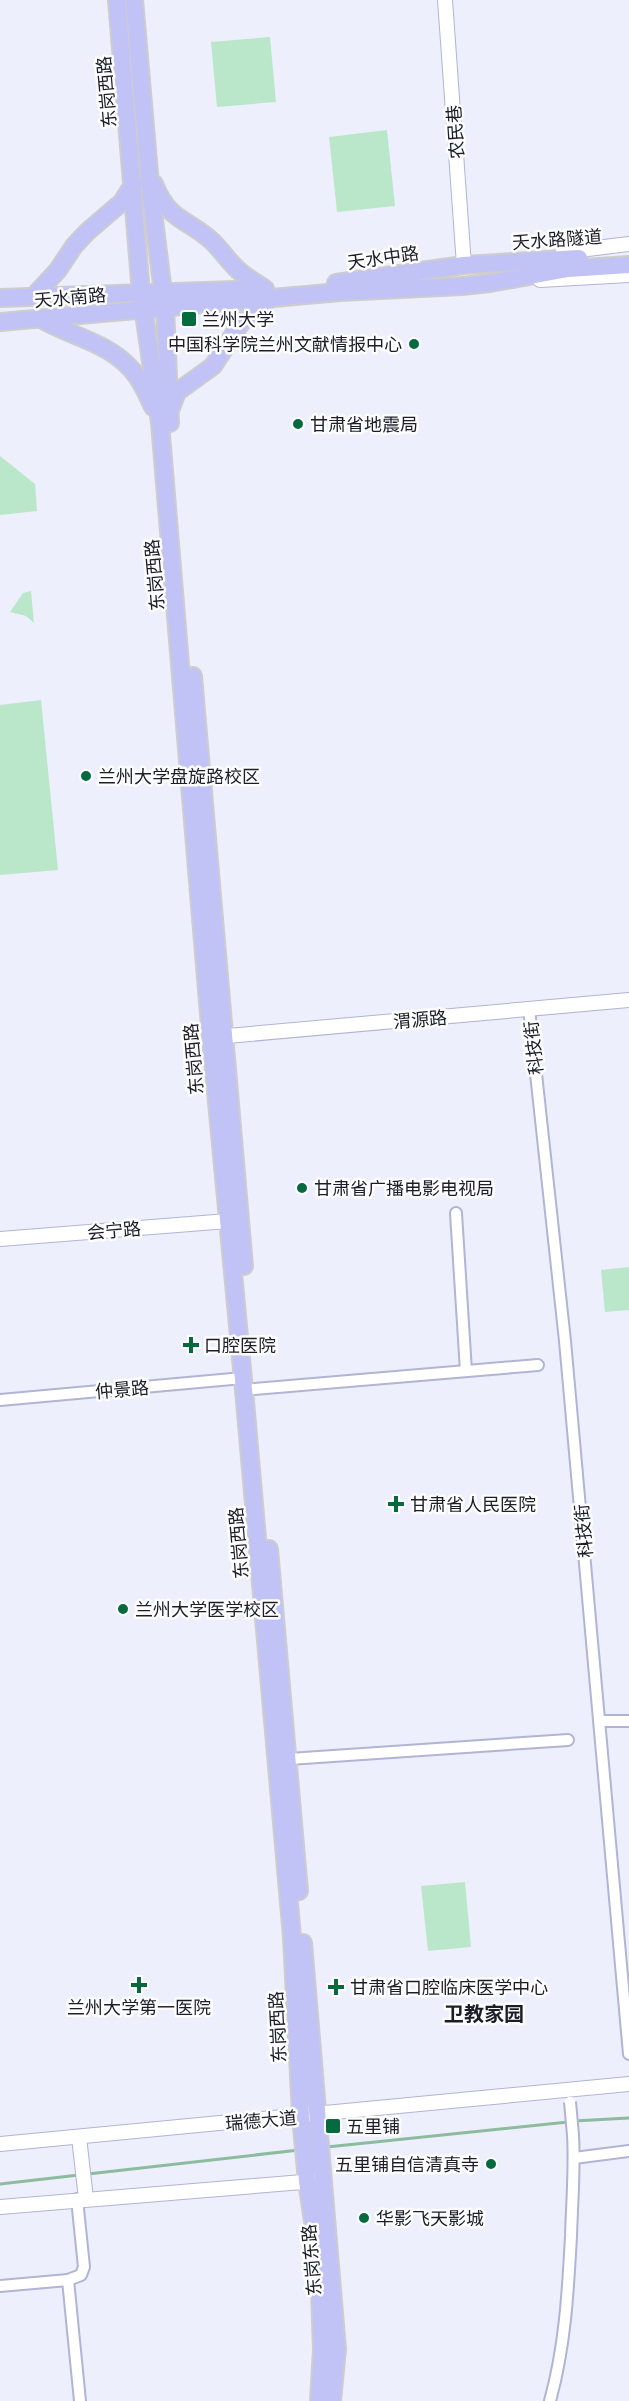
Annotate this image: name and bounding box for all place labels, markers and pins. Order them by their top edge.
place label: 兰州大学 [202,308,274,330]
marker: 兰州大学 [180,310,198,328]
place label: 中国科学院兰州文献情报中心 [168,333,402,355]
marker: 中国科学院兰州文献情报中心 [407,337,421,351]
place label: 甘肃省地震局 [310,413,418,435]
marker: 甘肃省地震局 [291,417,305,431]
place label: 兰州大学盘旋路校区 [98,765,260,787]
marker: 兰州大学盘旋路校区 [79,769,93,783]
place label: 甘肃省广播电影电视局 [314,1177,494,1199]
marker: 甘肃省广播电影电视局 [295,1181,309,1195]
place label: 口腔医院 [204,1334,276,1356]
marker: 口腔医院 [182,1336,200,1354]
place label: 甘肃省人民医院 [410,1493,536,1515]
marker: 甘肃省人民医院 [387,1495,405,1513]
place label: 兰州大学医学校区 [135,1598,279,1620]
marker: 兰州大学医学校区 [116,1602,130,1616]
marker: 兰州大学第一医院 [130,1976,148,1994]
place label: 甘肃省口腔临床医学中心 [350,1976,548,1998]
marker: 甘肃省口腔临床医学中心 [327,1978,345,1996]
place label: 兰州大学第一医院 [67,1996,211,2018]
place label: 五里铺 [346,2115,400,2137]
marker: 五里铺 [324,2117,342,2135]
place label: 五里铺自信清真寺 [335,2153,479,2175]
marker: 五里铺自信清真寺 [484,2157,498,2171]
place label: 华影飞天影城 [376,2207,484,2229]
marker: 华影飞天影城 [357,2211,371,2225]

